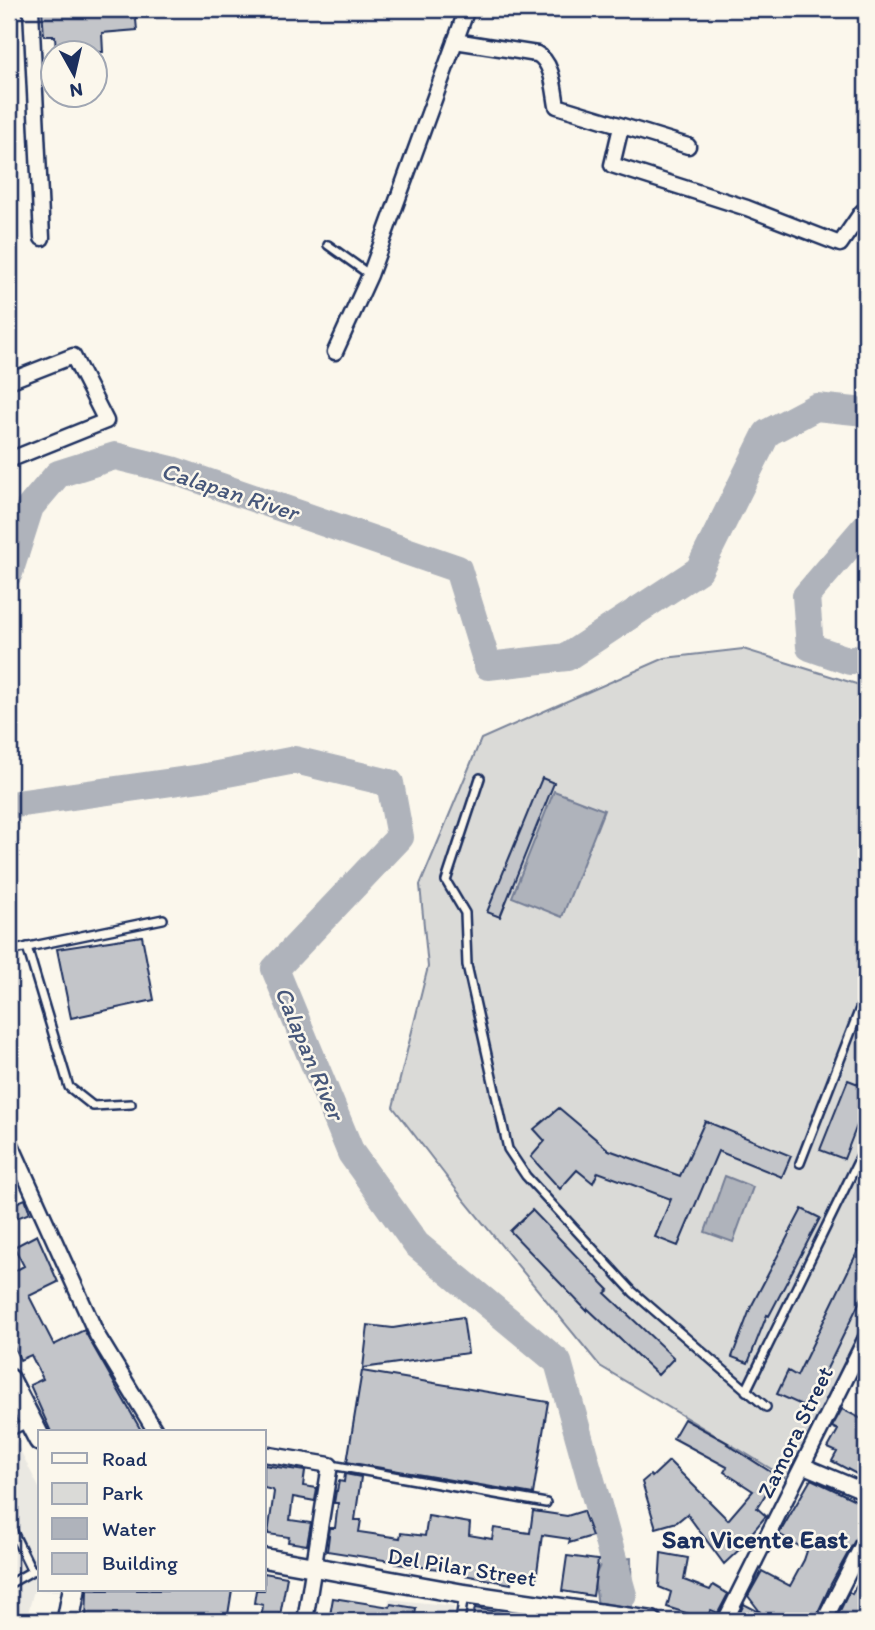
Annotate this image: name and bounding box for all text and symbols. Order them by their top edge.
north arrow [38,38,108,108]
text: N [68,78,84,103]
water label: Calapan River [158,455,305,528]
water label: Calapan River [269,982,352,1127]
street label: Zamora Street [751,1361,839,1502]
legend [38,1430,266,1592]
text: Road [102,1446,148,1471]
text: Park [102,1480,144,1505]
text: Water [102,1516,156,1541]
district label: San Vicente East [662,1523,848,1555]
street label: Del Pilar Street [386,1541,539,1593]
text: Building [102,1550,178,1575]

